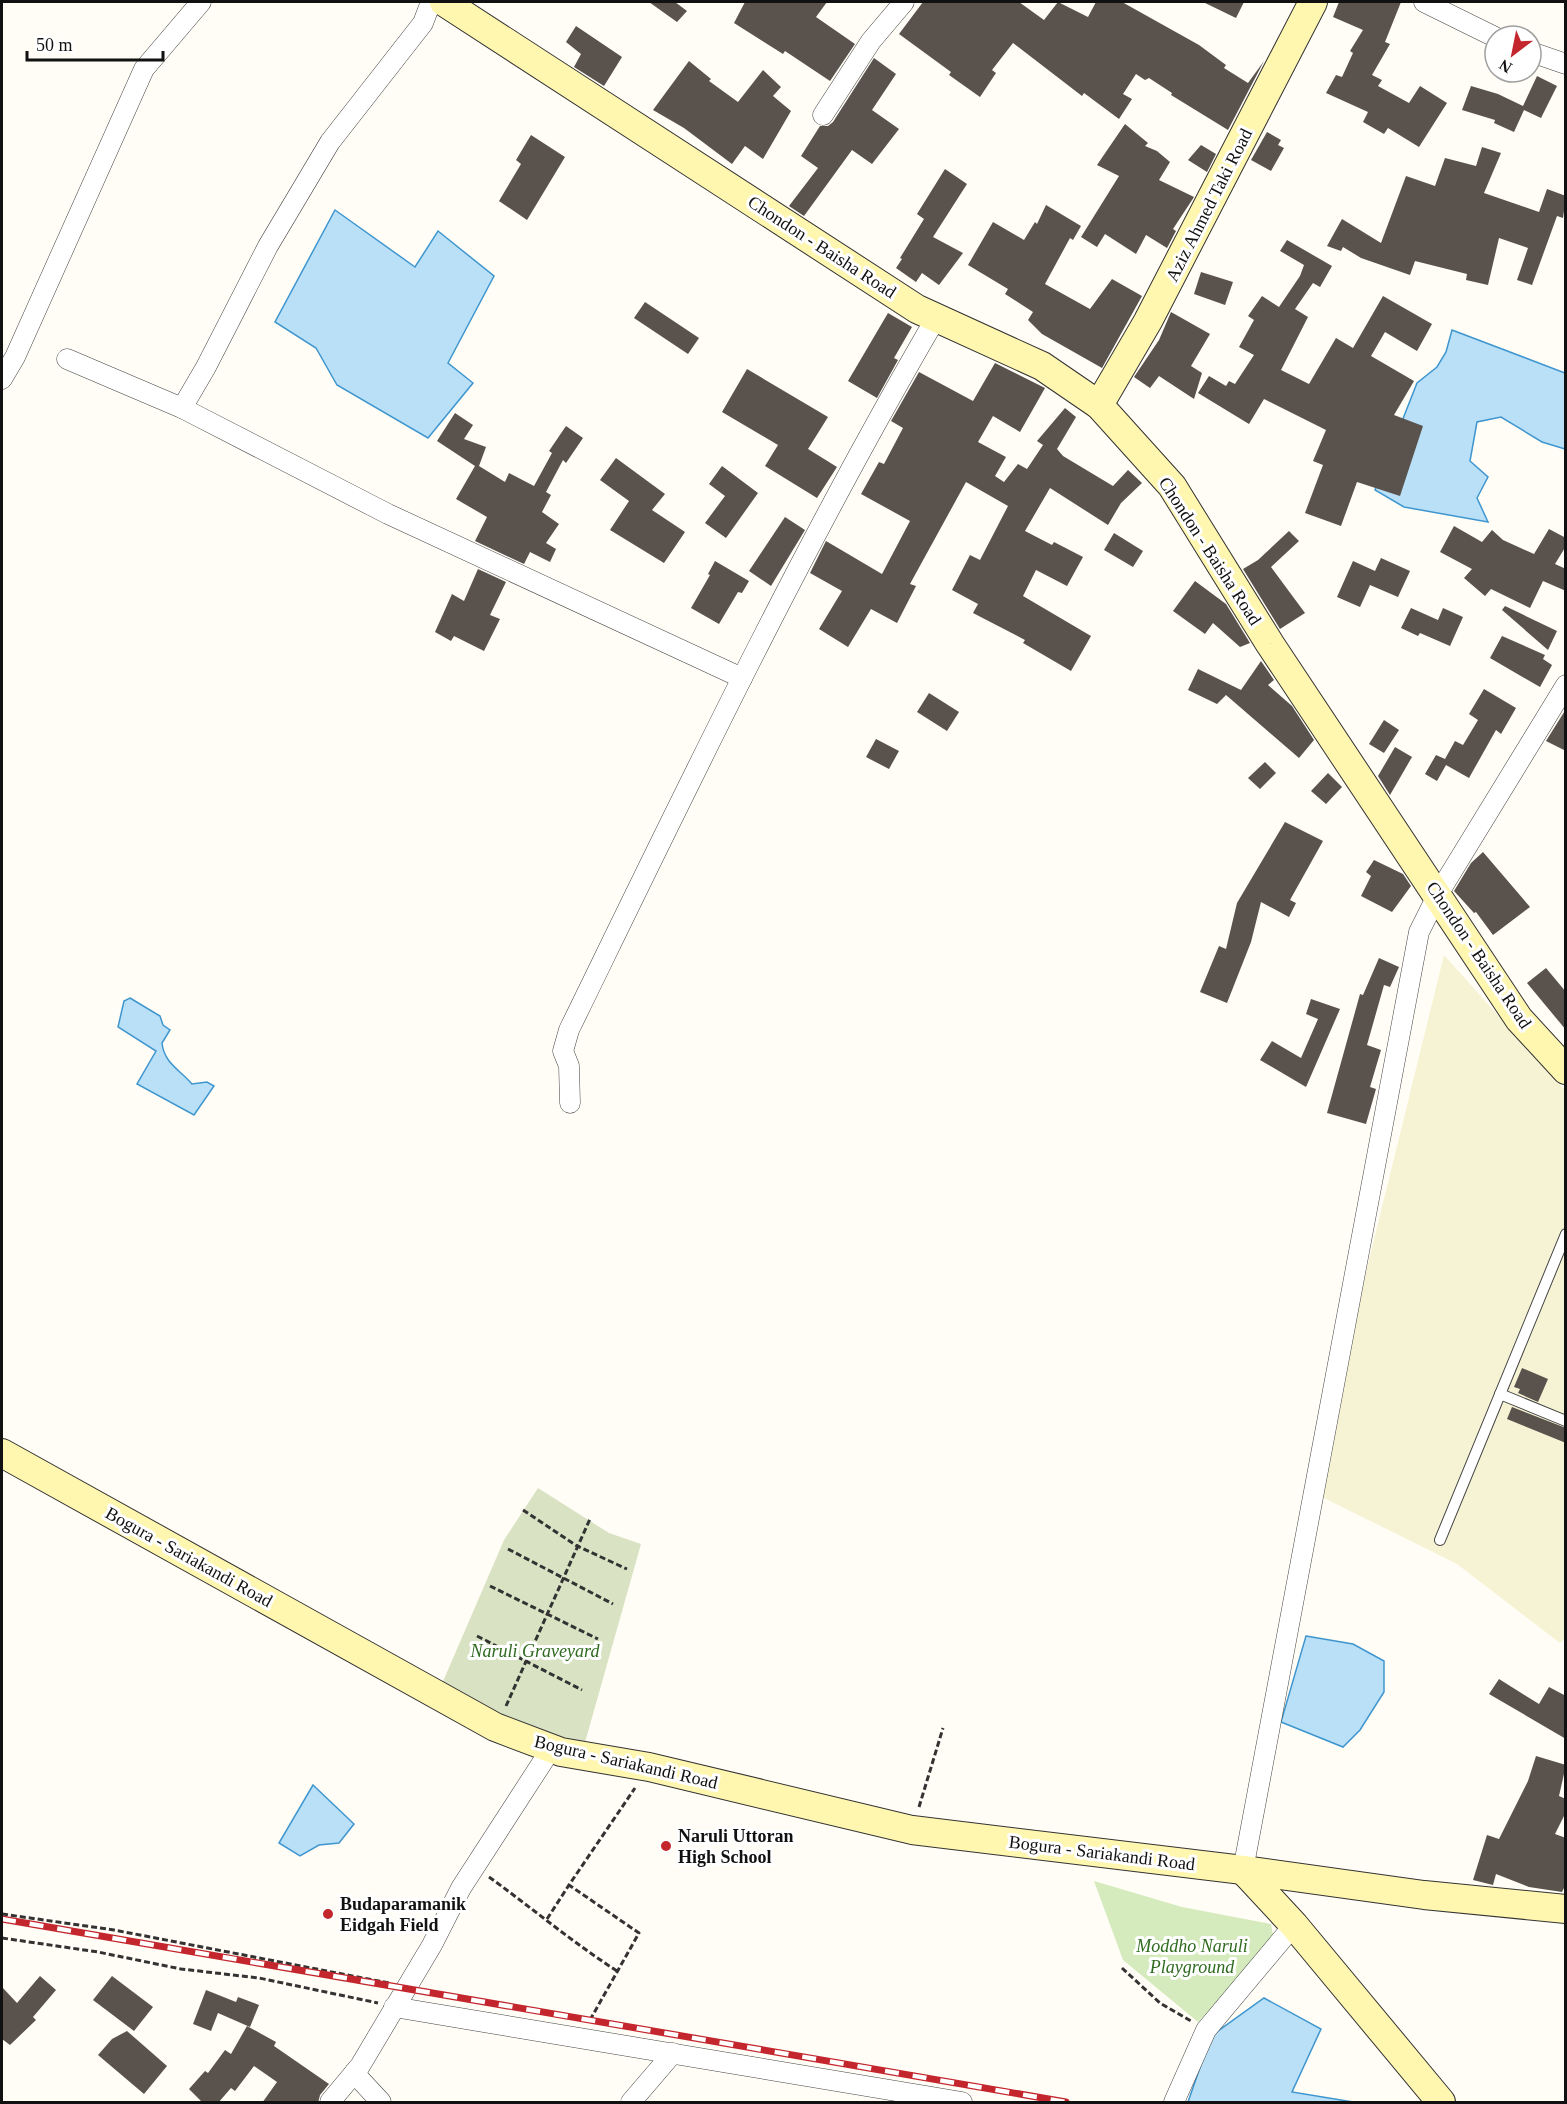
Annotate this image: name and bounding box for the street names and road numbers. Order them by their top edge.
street label: Aziz Ahmed Taki Road [1162,125,1256,285]
street label: Chondon - Baisha Road [744,192,900,302]
street label: Chondon - Baisha Road [1155,473,1265,629]
street label: Chondon - Baisha Road [1422,878,1536,1032]
street label: Bogura - Sariakandi Road [102,1503,276,1611]
street label: Bogura - Sariakandi Road [532,1731,720,1793]
street label: Bogura - Sariakandi Road [1008,1832,1196,1874]

